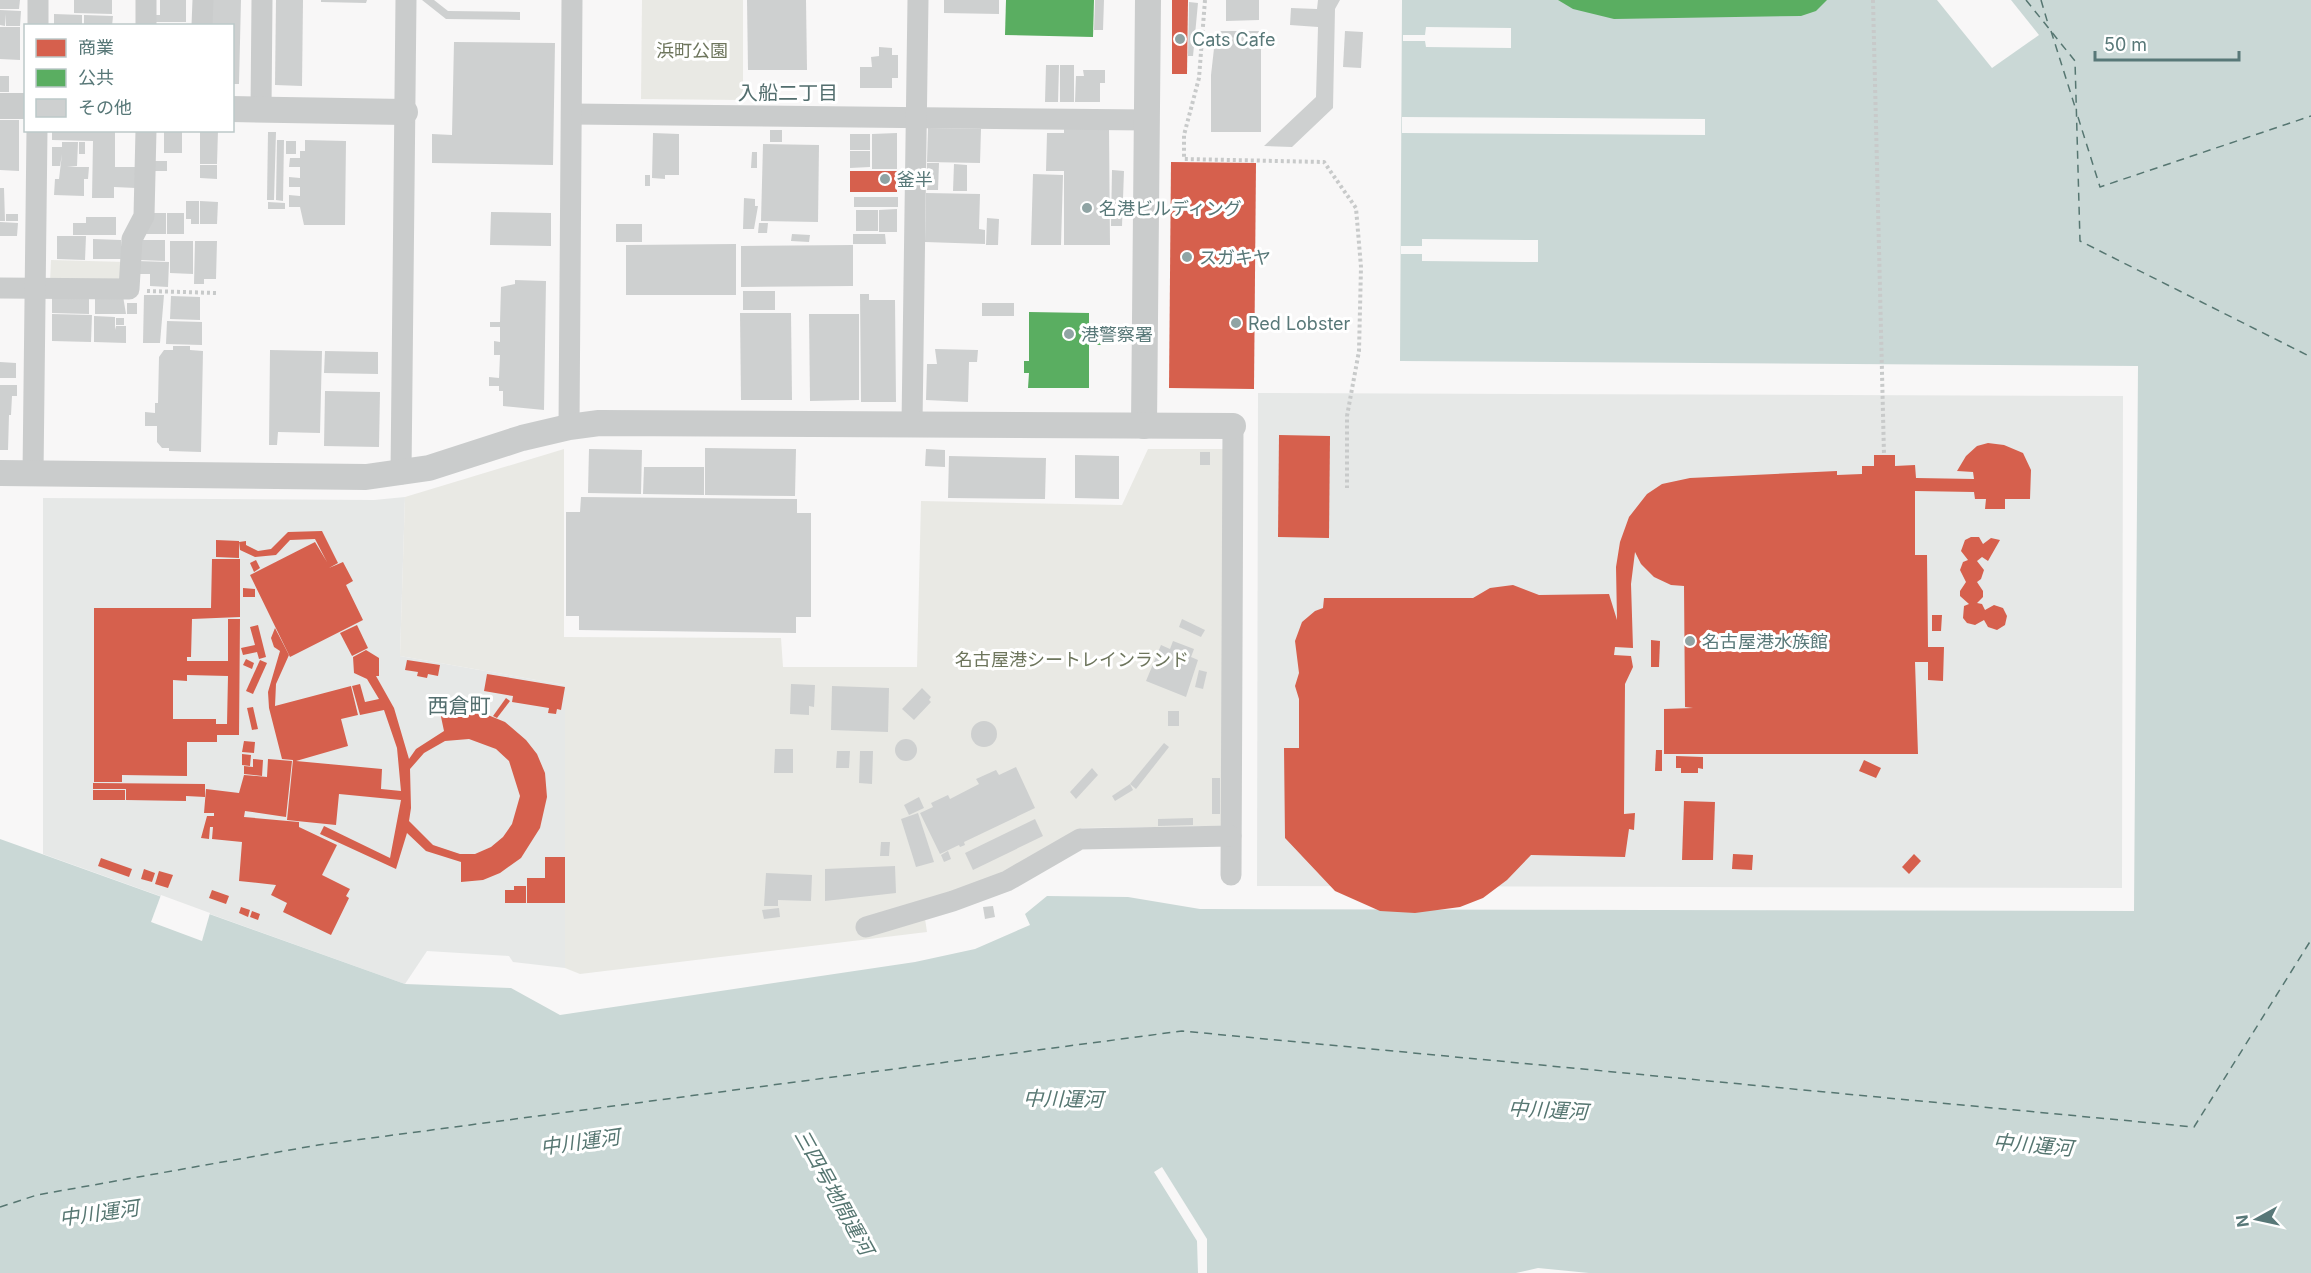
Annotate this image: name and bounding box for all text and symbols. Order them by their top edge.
legend [24,24,234,132]
scale bar [2095,24,2239,62]
place label: Cats Cafe [1192,29,1275,50]
marker: Cats Cafe [1173,32,1187,46]
text: 50 m [2104,34,2147,55]
text: 商業 [78,37,114,58]
park label: 浜町公園 [656,40,728,61]
text: 公共 [78,67,114,88]
district label: 入船二丁目 [738,81,838,105]
text: その他 [78,97,132,118]
place label: 釜半 [897,169,933,190]
marker: 釜半 [878,172,892,186]
place label: 名港ビルディング [1099,198,1242,219]
marker: 名港ビルディング [1080,201,1094,215]
place label: スガキヤ [1199,247,1271,268]
marker: スガキヤ [1180,250,1194,264]
place label: Red Lobster [1248,313,1351,334]
marker: Red Lobster [1229,316,1243,330]
place label: 港警察署 [1081,324,1153,345]
marker: 港警察署 [1062,327,1076,341]
place label: 名古屋港水族館 [1702,631,1828,652]
marker: 名古屋港水族館 [1683,634,1697,648]
park label: 名古屋港シートレインランド [955,649,1189,670]
district label: 西倉町 [428,693,491,718]
water label: 中川運河 [1023,1086,1107,1112]
water label: 中川運河 [1507,1096,1593,1124]
water label: 中川運河 [539,1124,625,1159]
water label: 三四号地間運河 [790,1125,880,1263]
water label: 中川運河 [1992,1130,2078,1161]
north arrow [2227,1189,2287,1249]
water label: 中川運河 [58,1195,144,1230]
text: N [2231,1214,2253,1229]

